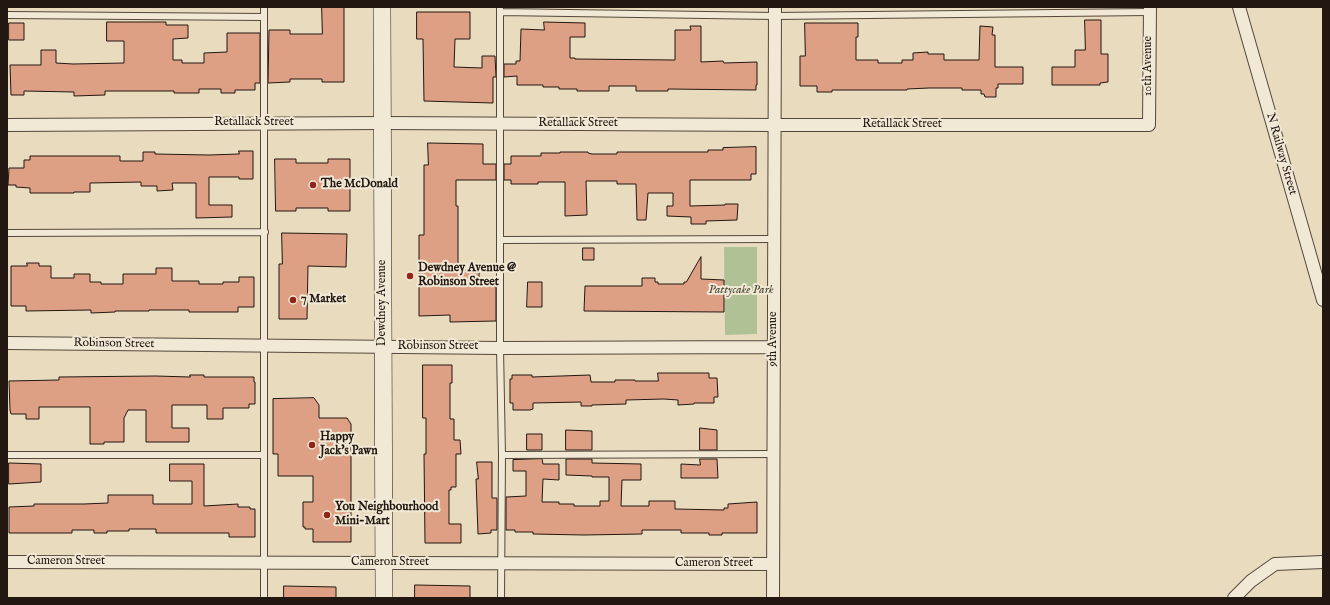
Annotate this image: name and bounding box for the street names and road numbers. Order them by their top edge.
street label: 10th Avenue [1142,36,1156,96]
street label: N Railway Street [1262,111,1300,197]
street label: Retallack Street [214,116,294,130]
street label: Retallack Street [538,117,618,131]
street label: Retallack Street [862,118,942,132]
street label: Dewdney Avenue [376,260,390,346]
street label: 9th Avenue [767,311,781,367]
street label: Robinson Street [73,336,155,352]
street label: Robinson Street [398,340,478,354]
street label: Cameron Street [27,555,105,569]
street label: Cameron Street [351,556,429,570]
street label: Cameron Street [675,557,753,571]

